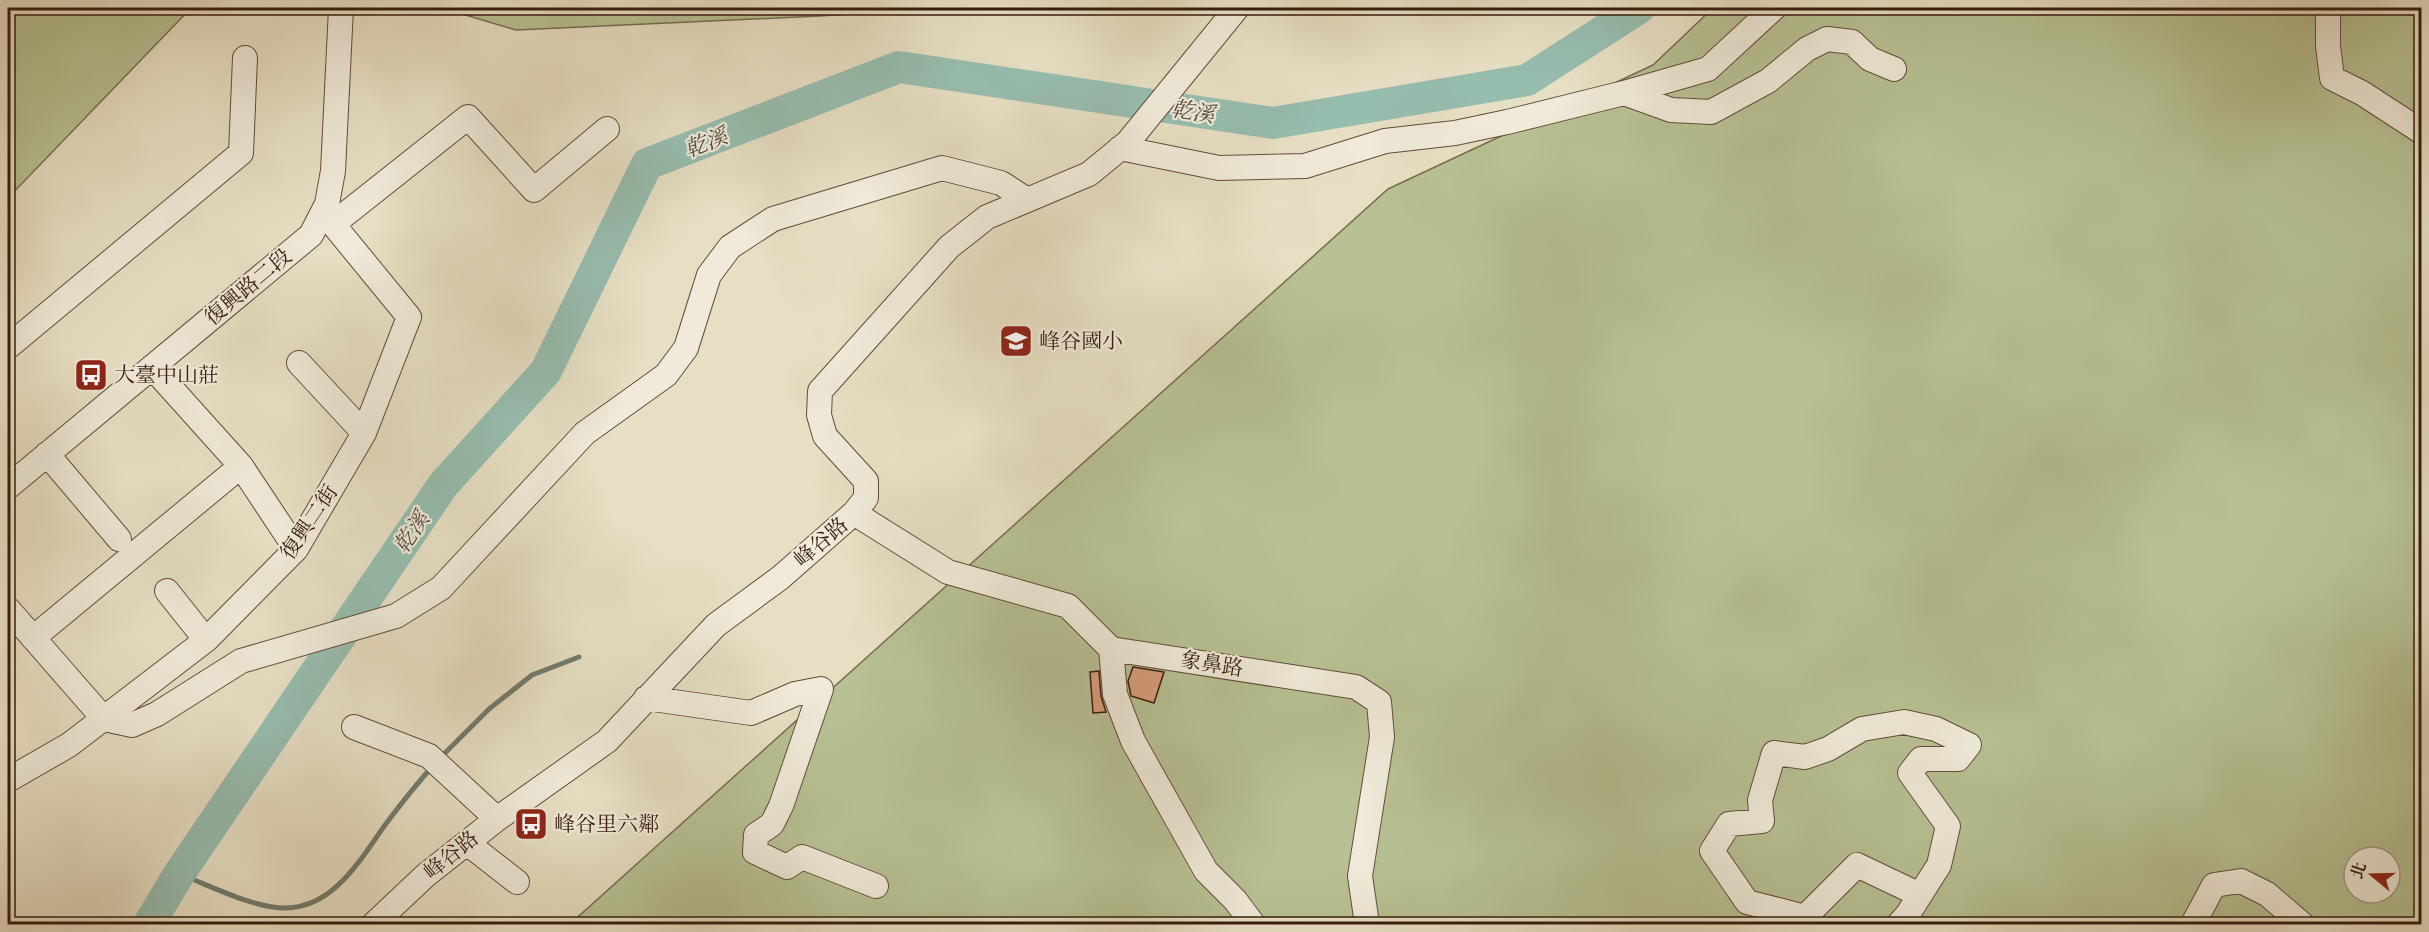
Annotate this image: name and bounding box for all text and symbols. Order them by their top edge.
water label: 乾溪 [1169,94,1219,131]
water label: 乾溪 [680,120,734,165]
street label: 復興路二段 [199,243,298,332]
school or university icon: 峰谷國小 [998,323,1034,359]
place label: 峰谷國小 [1039,327,1123,356]
bus stop icon: 大臺中山莊 [73,357,109,393]
place label: 大臺中山莊 [114,361,219,390]
street label: 復興二街 [274,479,345,565]
water label: 乾溪 [387,504,438,559]
street label: 峰谷路 [788,511,855,574]
street label: 象鼻路 [1179,645,1245,684]
bus stop icon: 峰谷里六鄰 [513,806,549,842]
place label: 峰谷里六鄰 [554,810,659,839]
street label: 峰谷路 [418,824,485,886]
north arrow [2342,845,2402,905]
text: 北 [2346,859,2372,882]

